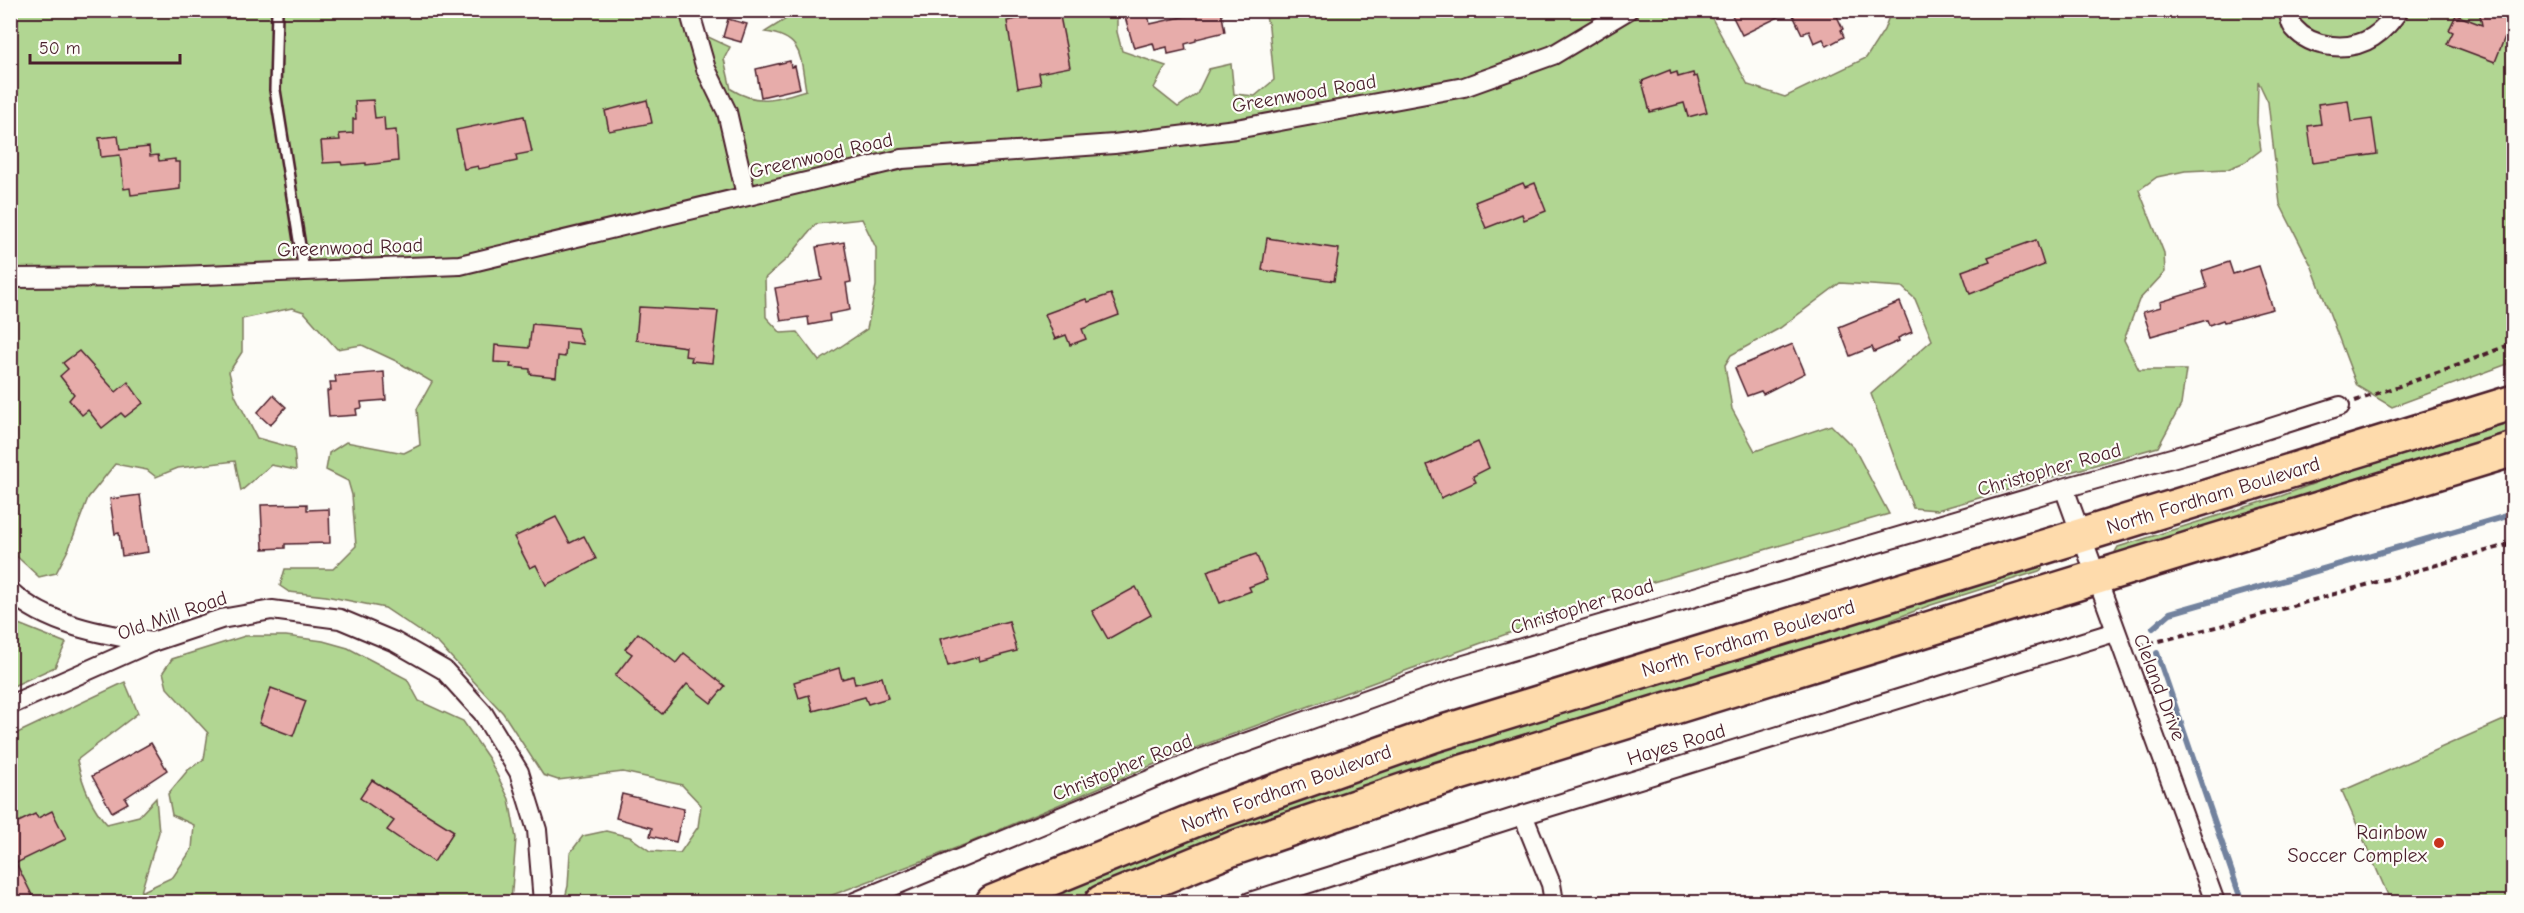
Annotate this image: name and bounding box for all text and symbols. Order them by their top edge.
scale bar [30,27,180,65]
text: 50 m [39,38,81,59]
street label: Greenwood Road [1230,69,1378,118]
street label: Greenwood Road [747,128,895,183]
street label: Greenwood Road [277,233,423,262]
street label: Christopher Road [1975,438,2124,501]
street label: North Fordham Boulevard [2104,452,2323,539]
street label: Christopher Road [1508,574,1657,639]
street label: Old Mill Road [114,586,230,645]
street label: North Fordham Boulevard [1639,595,1858,682]
street label: Cleland Drive [2129,630,2190,744]
street label: Hayes Road [1624,719,1728,770]
street label: Christopher Road [1049,729,1195,806]
street label: North Fordham Boulevard [1178,740,1394,837]
place label: Rainbow Soccer Complex [2288,821,2428,867]
marker: Rainbow Soccer Complex [2432,836,2446,850]

